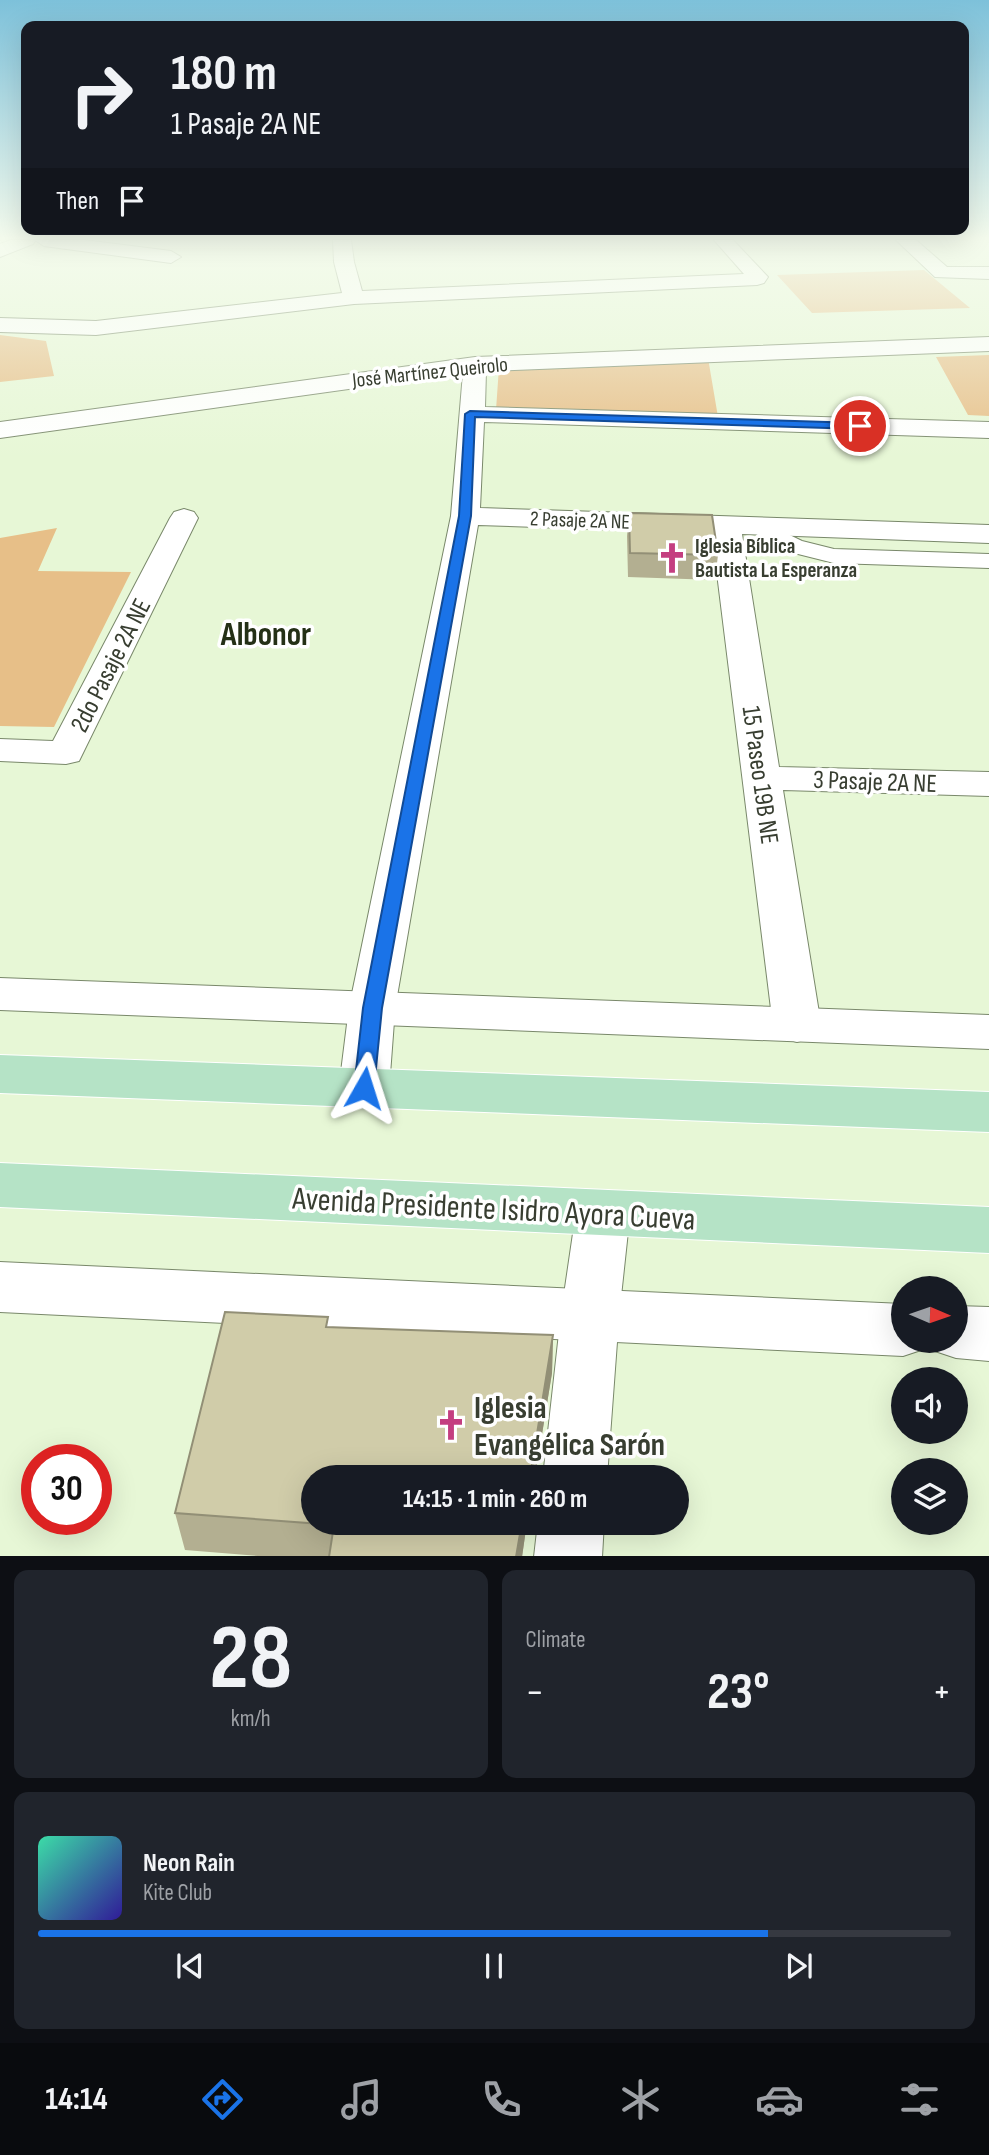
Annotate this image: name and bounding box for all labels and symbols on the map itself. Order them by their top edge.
street label: José Martínez Queirolo [350,352,509,393]
pin [830,396,890,456]
street label: 2 Pasaje 2A NE [530,506,630,535]
place label: Iglesia Bíblica Bautista La Esperanza [695,534,857,583]
church icon: Iglesia Bíblica Bautista La Esperanza [655,541,689,575]
street label: 2do Pasaje 2A NE [64,594,158,738]
district label: Albonor [220,615,311,655]
street label: 15 Paseo 19B NE [734,704,785,846]
street label: 3 Pasaje 2A NE [812,765,938,800]
position arrow [327,1051,401,1125]
street label: Avenida Presidente Isidro Ayora Cueva [290,1179,696,1240]
north arrow [891,1276,968,1353]
place label: Iglesia Evangélica Sarón [474,1389,665,1465]
church icon: Iglesia Evangélica Sarón [434,1408,468,1442]
speed limit sign: 30 [21,1444,112,1535]

